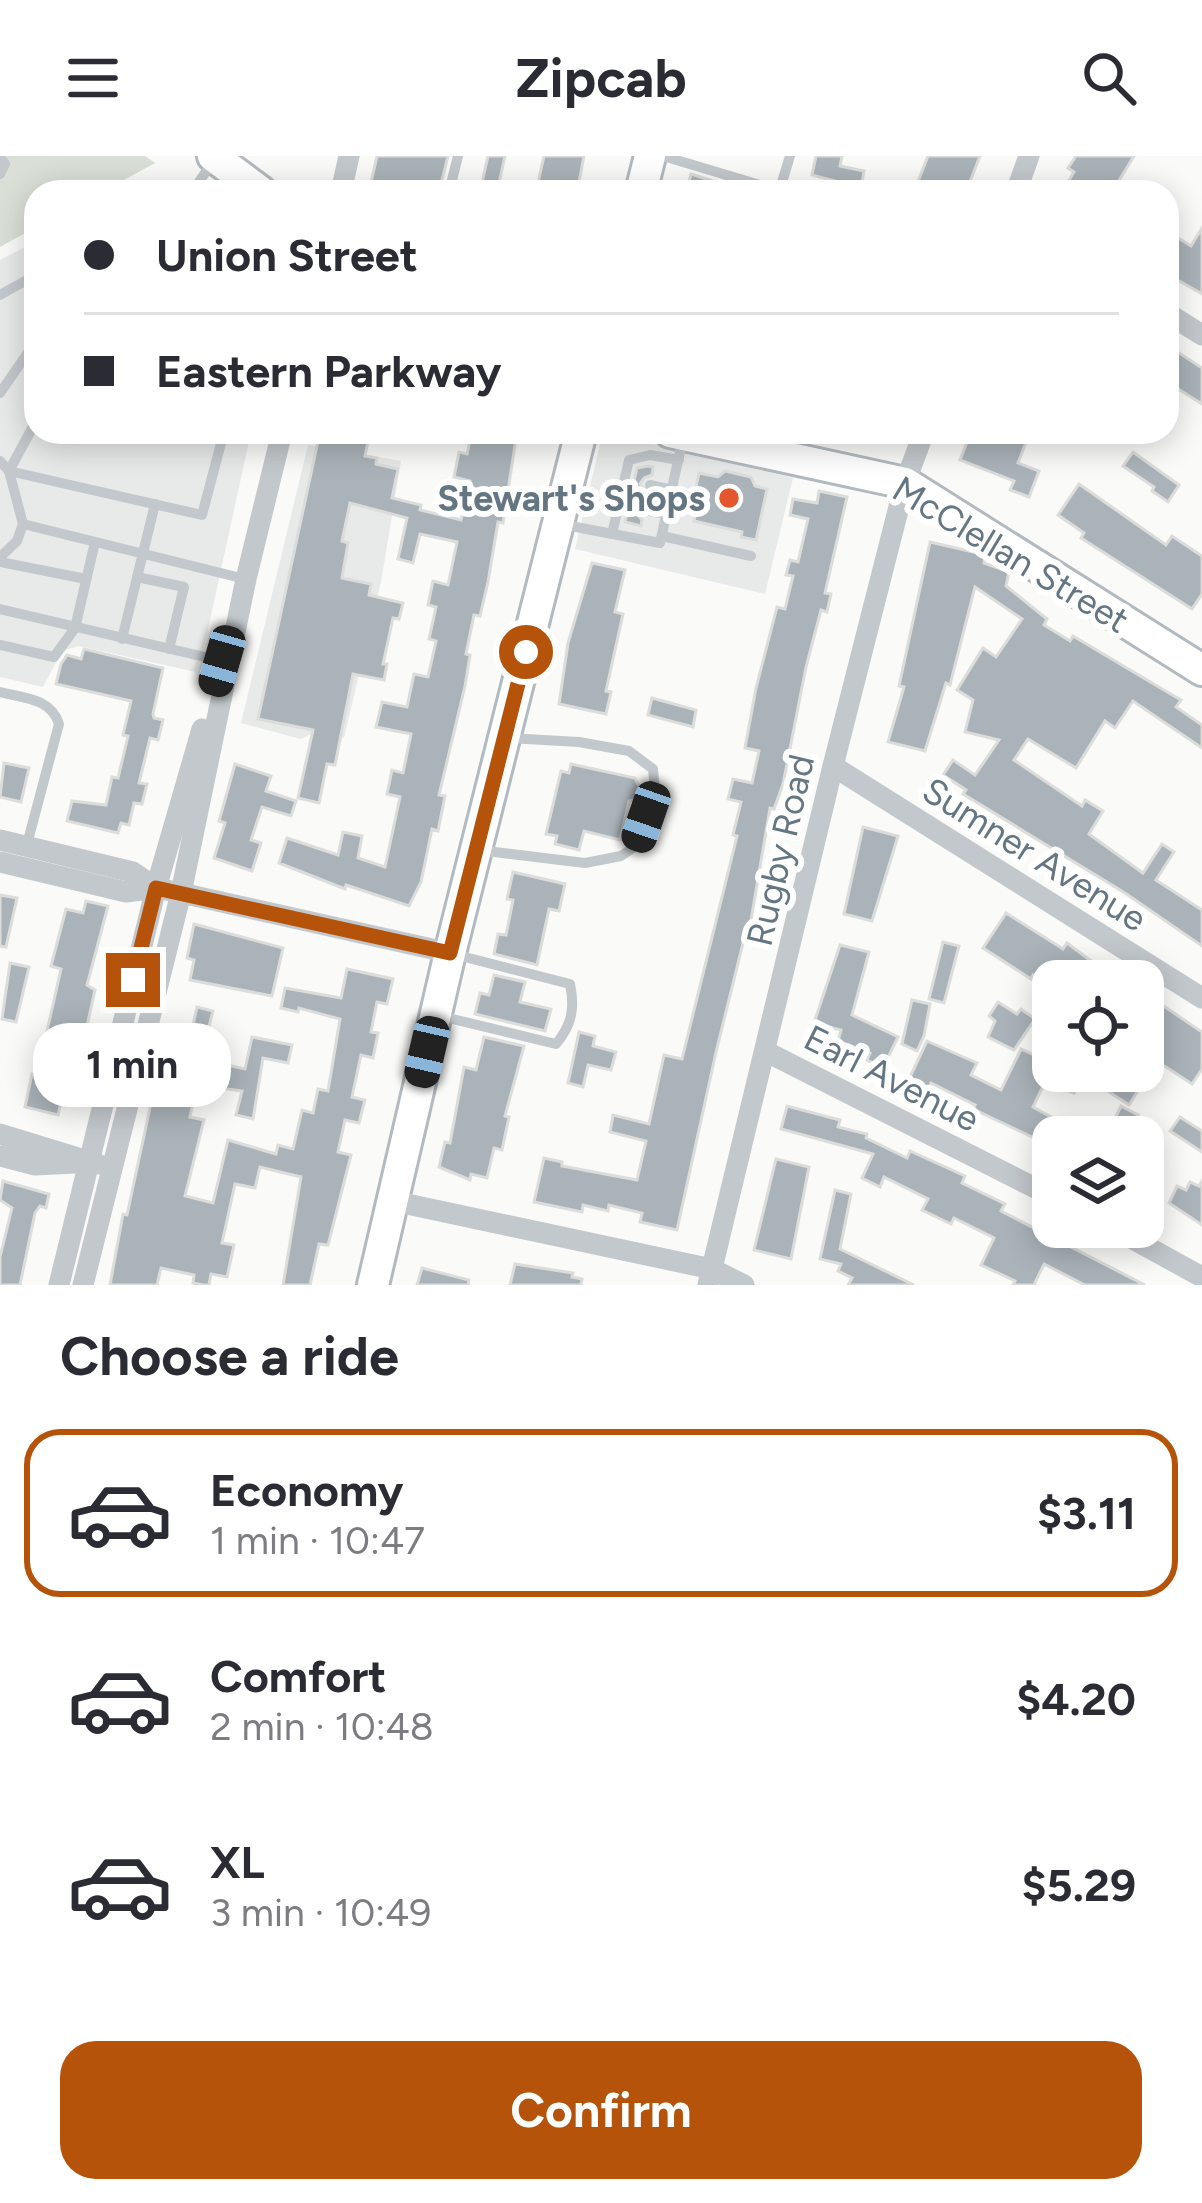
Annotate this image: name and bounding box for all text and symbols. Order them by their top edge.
icon: menu [60,45,126,111]
icon: search [1076,45,1142,111]
text: Zipcab [515,46,687,111]
text: Union Street [156,228,418,282]
text: Eastern Parkway [156,344,501,398]
street label: McClellan Street [885,467,1136,642]
place label: Stewart's Shops [437,477,705,520]
marker: Stewart's Shops [716,485,742,511]
car [195,621,249,701]
route start [499,625,553,679]
street label: Rugby Road [738,750,823,950]
street label: Sumner Avenue [915,769,1154,940]
car [617,777,675,857]
route end [106,953,160,1007]
map controls [1032,960,1164,1248]
button: locate [1032,960,1164,1092]
car [401,1013,453,1091]
street label: Earl Avenue [797,1016,986,1141]
callout: 1 min [34,1022,232,1106]
text: 1 min [86,1041,178,1088]
button: layers [1032,1116,1164,1248]
text: Choose a ride [60,1324,399,1389]
icon: car [66,1459,174,1567]
text: Economy [210,1463,403,1517]
text: $3.11 [1037,1486,1136,1540]
text: 1 min · 10:47 [210,1517,425,1564]
icon: car [66,1645,174,1753]
text: Comfort [210,1649,386,1703]
text: $4.20 [1016,1672,1136,1726]
text: 2 min · 10:48 [210,1703,434,1750]
icon: car [66,1831,174,1939]
text: XL [210,1835,265,1889]
text: $5.29 [1022,1858,1136,1912]
text: 3 min · 10:49 [210,1889,431,1936]
button: Confirm [60,2041,1142,2179]

